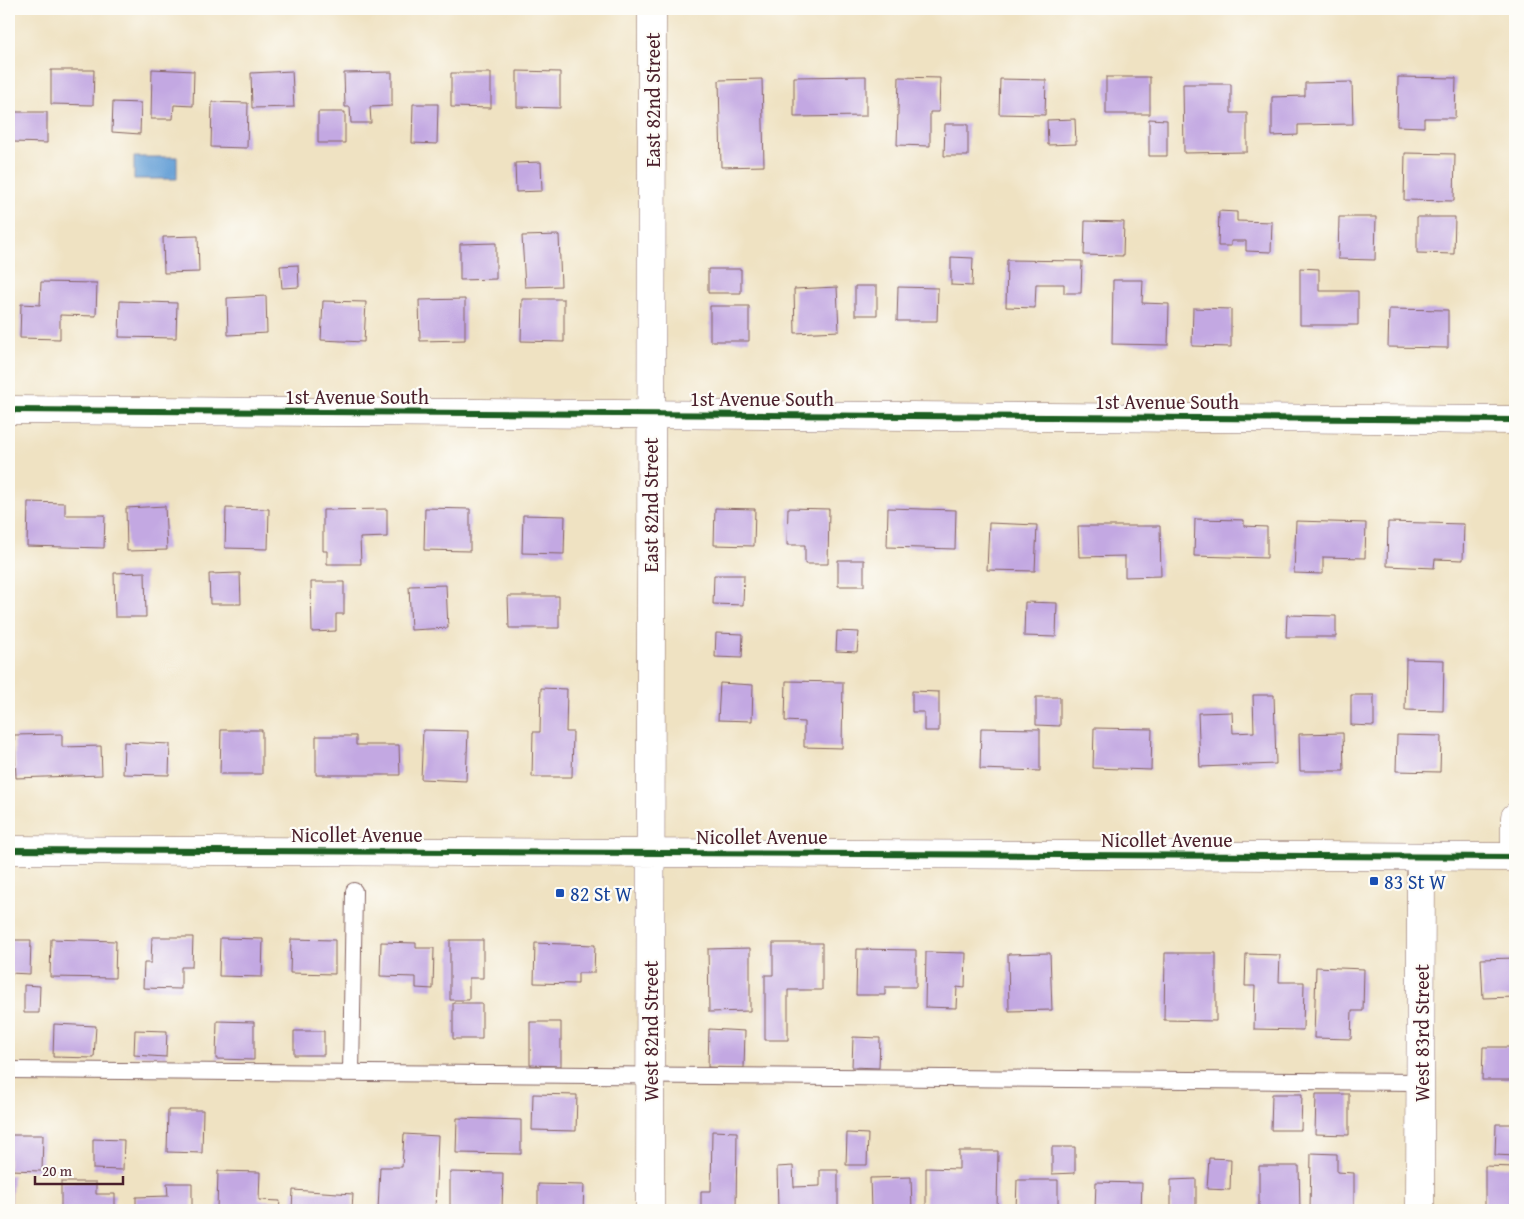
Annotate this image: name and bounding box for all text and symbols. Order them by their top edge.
street label: East 82nd Street [638,32,667,168]
street label: 1st Avenue South [285,382,429,411]
street label: 1st Avenue South [690,384,834,413]
street label: 1st Avenue South [1095,387,1239,416]
street label: East 82nd Street [636,437,665,573]
street label: Nicollet Avenue [291,820,423,849]
street label: Nicollet Avenue [696,822,828,851]
street label: Nicollet Avenue [1101,825,1233,854]
place label: 83 St W [1384,867,1446,896]
marker: 83 St W [1368,875,1380,887]
place label: 82 St W [570,879,632,908]
marker: 82 St W [554,887,566,899]
street label: West 82nd Street [636,960,665,1102]
street label: West 83rd Street [1407,964,1436,1102]
scale bar [35,1154,122,1186]
text: 20 m [42,1160,73,1181]

